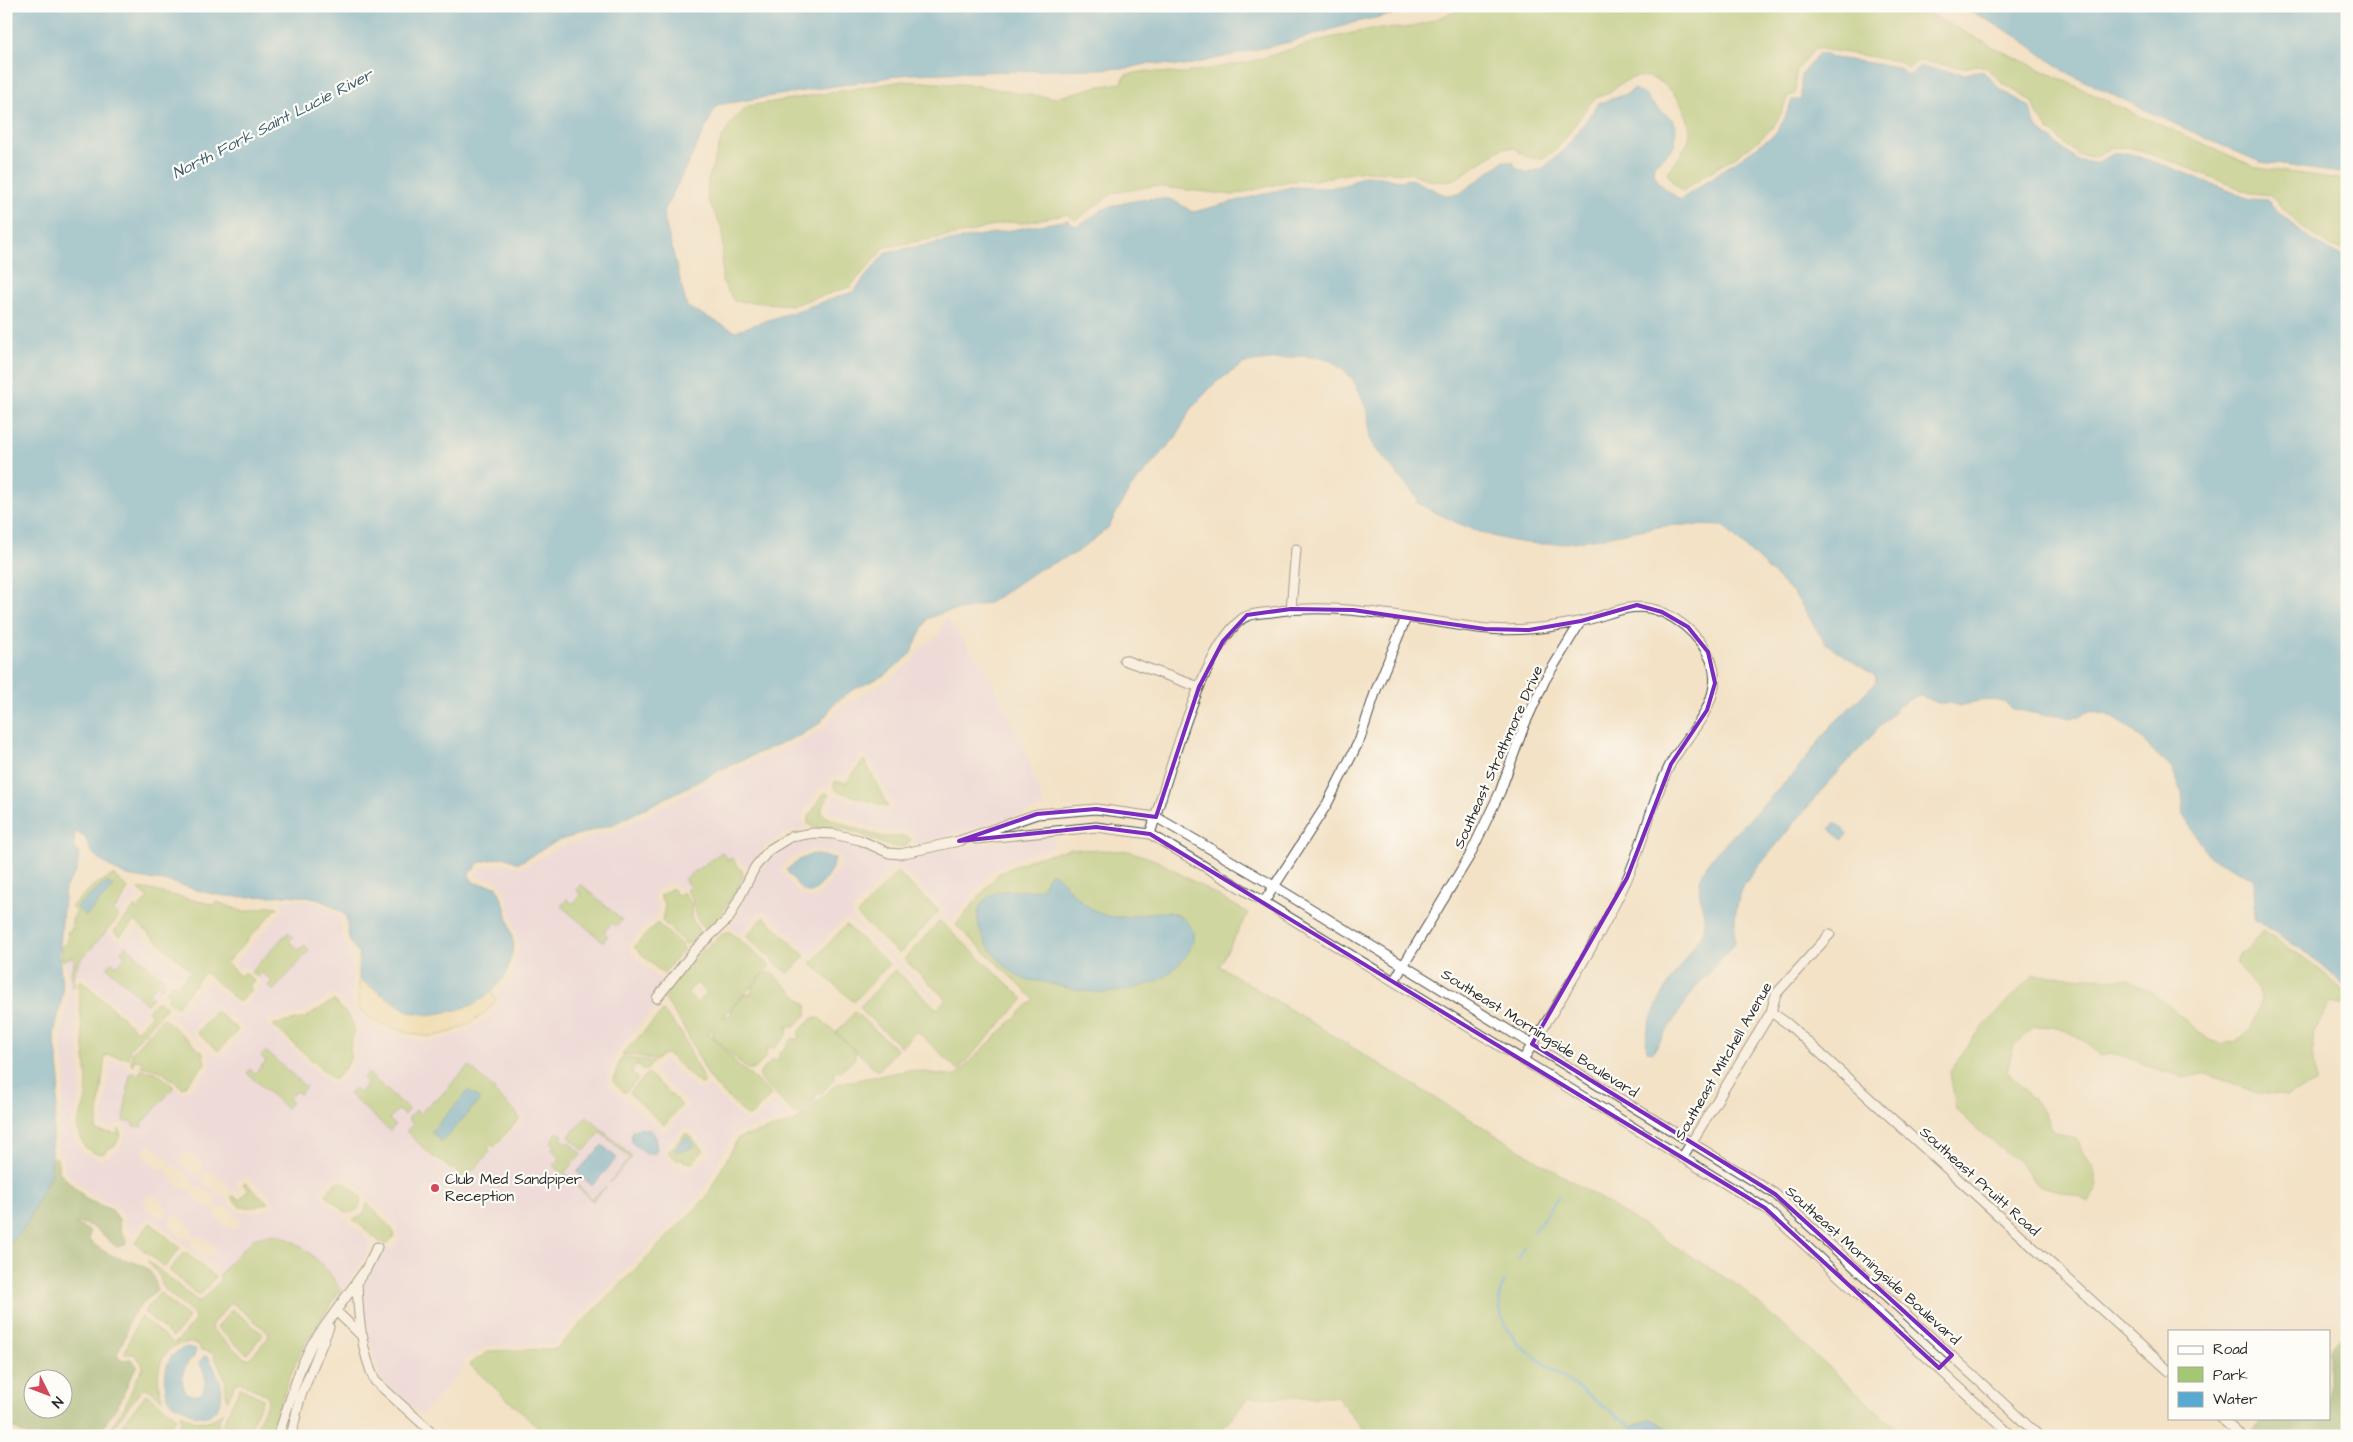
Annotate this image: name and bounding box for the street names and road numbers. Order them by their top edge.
street label: Southeast Strathmore Drive [1449,662,1548,852]
street label: Southeast Morningside Boulevard [1437,964,1643,1104]
street label: Southeast Mitchell Avenue [1669,978,1777,1144]
street label: Southeast Pruitt Road [1915,1122,2044,1241]
street label: Southeast Morningside Boulevard [1780,1181,1965,1351]

